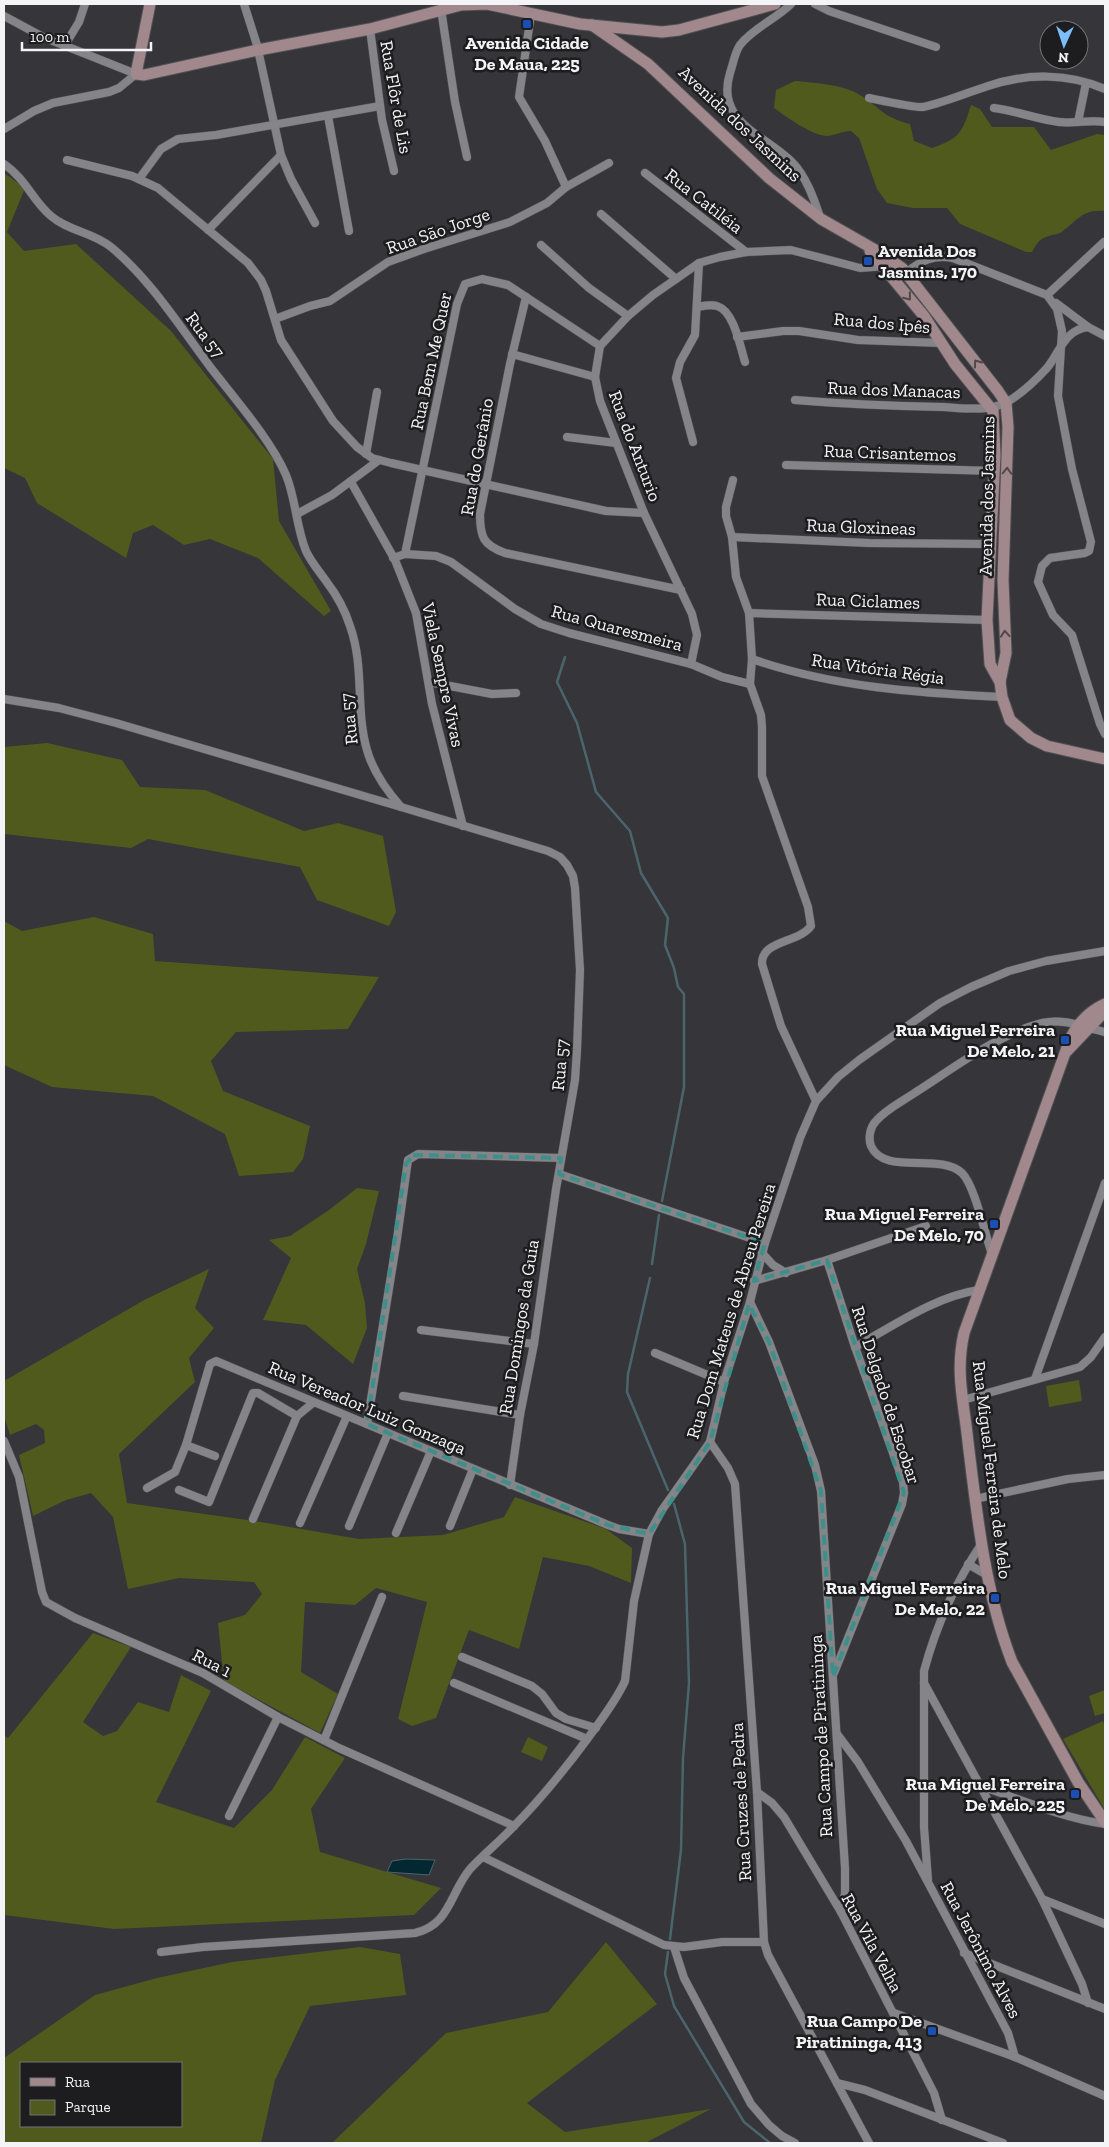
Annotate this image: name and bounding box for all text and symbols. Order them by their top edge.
marker: Avenida Cidade De Maua, 225 [521,18,533,30]
scale bar [22,20,151,52]
north arrow [1039,20,1089,70]
text: 100 m [30,28,69,46]
place label: Avenida Cidade De Maua, 225 [465,32,589,75]
street label: Rua Flôr de Lis [375,39,417,155]
text: N [1057,49,1069,66]
street label: Avenida dos Jasmins [674,61,806,187]
street label: Rua Catiléia [661,164,748,238]
street label: Rua São Jorge [383,203,493,259]
place label: Avenida Dos Jasmins, 170 [878,240,977,283]
marker: Avenida Dos Jasmins, 170 [862,255,874,267]
street label: Rua Bem Me Quer [406,290,456,432]
one-way arrow [903,291,911,300]
street label: Rua 57 [181,308,230,363]
street label: Rua dos Ipês [833,308,931,338]
one-way arrow [974,360,983,369]
street label: Rua dos Manacas [827,377,961,403]
street label: Rua do Anturio [604,387,666,505]
street label: Rua do Gerânio [456,397,498,517]
street label: Avenida dos Jasmins [975,416,999,576]
street label: Rua Crisantemos [823,440,957,466]
one-way arrow [1001,467,1012,475]
street label: Rua Gloxineas [806,514,916,540]
street label: Rua Ciclames [815,588,921,614]
street label: Viela Sempre Vivas [417,600,469,749]
street label: Rua Quaresmeira [549,600,685,656]
one-way arrow [1000,629,1011,637]
street label: Rua Vitória Régia [810,649,946,689]
street label: Rua 57 [335,692,363,746]
place label: Rua Miguel Ferreira De Melo, 21 [896,1019,1055,1062]
marker: Rua Miguel Ferreira De Melo, 21 [1059,1034,1071,1046]
street label: Rua 57 [547,1038,573,1092]
street label: Rua Dom Mateus de Abreu Pereira [682,1180,781,1442]
place label: Rua Miguel Ferreira De Melo, 70 [825,1203,984,1246]
marker: Rua Miguel Ferreira De Melo, 70 [988,1218,1000,1230]
street label: Rua Domingos da Guia [494,1238,544,1416]
street label: Rua Delgado de Escobar [847,1303,925,1487]
street label: Rua Vereador Luiz Gonzaga [265,1356,469,1460]
street label: Rua Miguel Ferreira de Melo [968,1360,1016,1580]
place label: Rua Miguel Ferreira De Melo, 22 [826,1577,985,1620]
marker: Rua Miguel Ferreira De Melo, 22 [989,1592,1001,1604]
street label: Rua Campo de Piratininga [805,1634,837,1838]
street label: Rua 1 [189,1644,235,1682]
street label: Rua Cruzes de Pedra [726,1722,756,1882]
place label: Rua Miguel Ferreira De Melo, 225 [906,1773,1065,1816]
marker: Rua Miguel Ferreira De Melo, 225 [1069,1788,1081,1800]
street label: Rua Jerônimo Alves [936,1878,1026,2022]
street label: Rua Vila Velha [837,1890,907,1997]
place label: Rua Campo De Piratininga, 413 [796,2010,922,2053]
marker: Rua Campo De Piratininga, 413 [926,2025,938,2037]
legend [20,2062,182,2127]
text: Rua [65,2073,90,2091]
text: Parque [65,2098,111,2116]

